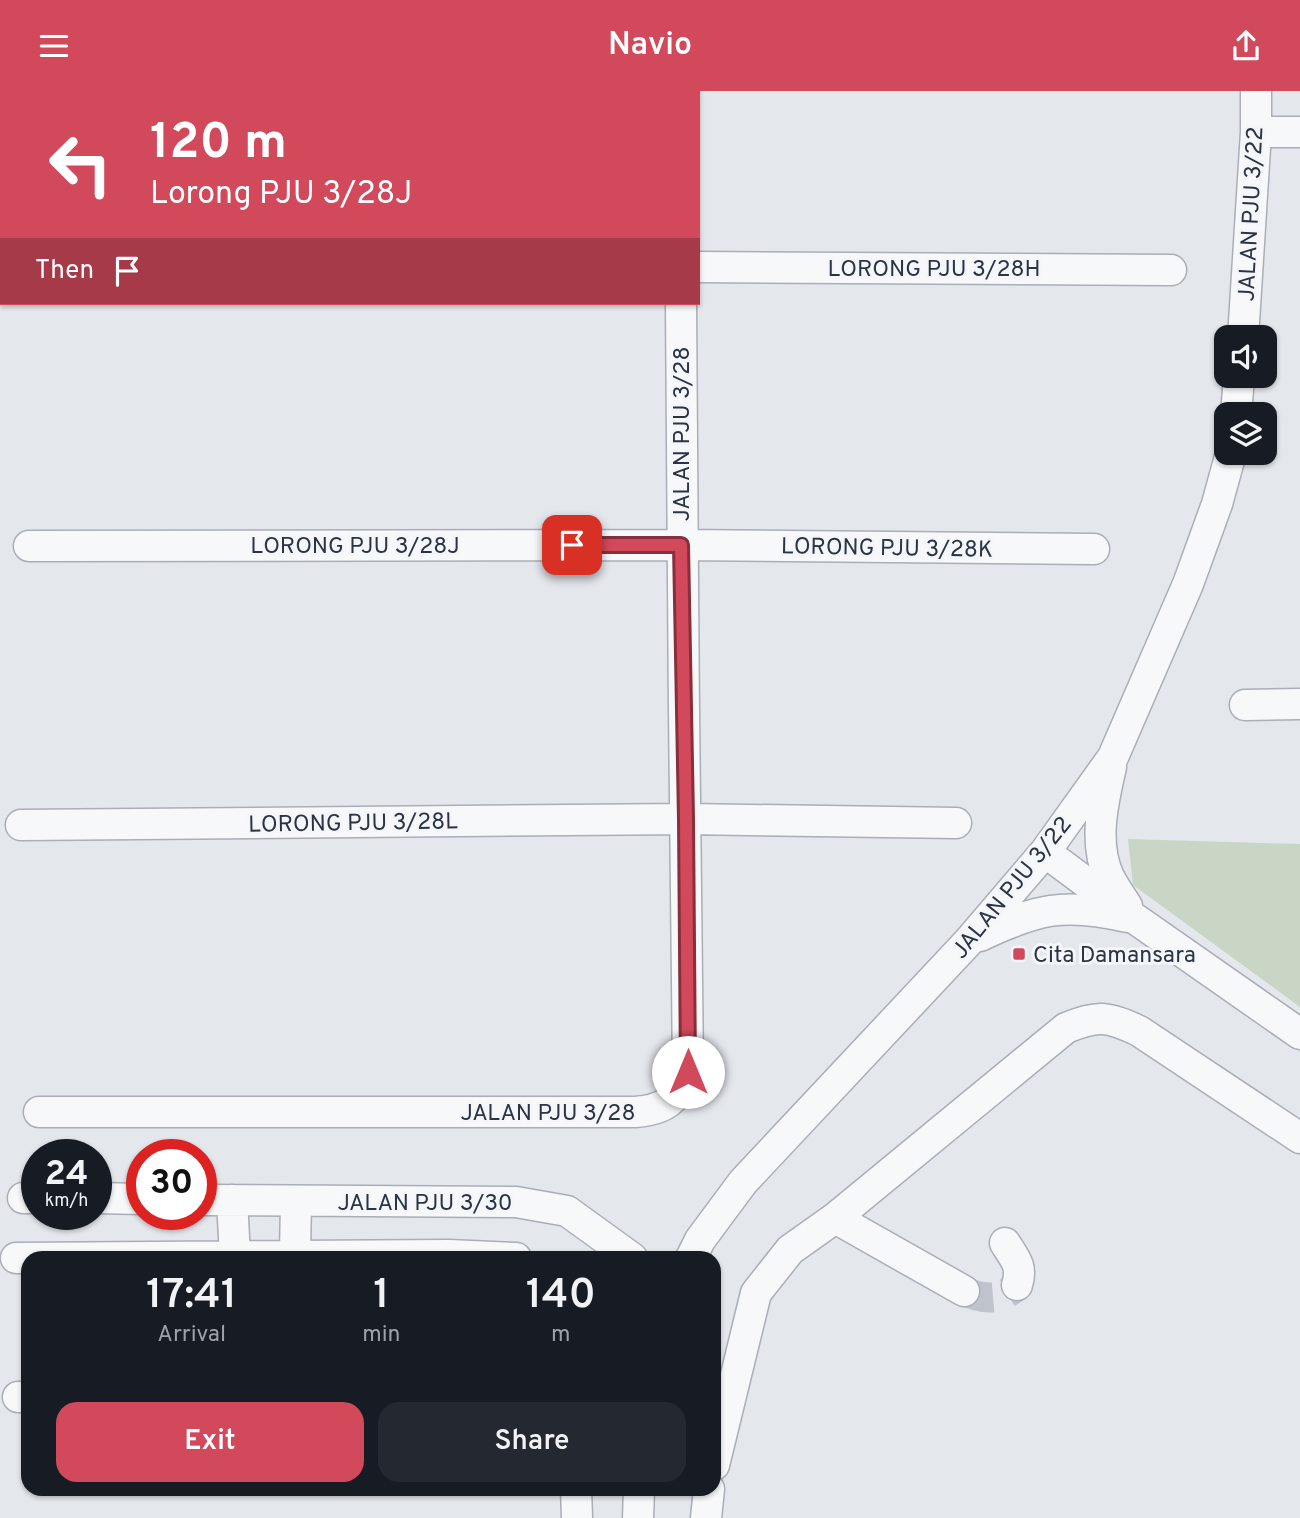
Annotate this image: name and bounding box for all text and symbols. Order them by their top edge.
text: Navio [608,26,692,66]
icon: menu [35,27,73,65]
icon: share [1227,27,1265,65]
text: 120 m [150,114,287,176]
icon: left [35,119,126,210]
street label: JALAN PJU 3/22 [1233,126,1272,302]
text: Lorong PJU 3/28J [150,175,413,215]
icon: arrive [108,252,146,290]
text: Then [35,255,94,288]
street label: LORONG PJU 3/28H [827,256,1041,285]
map controls [1214,325,1277,465]
button: sound [1214,325,1277,388]
street label: JALAN PJU 3/28 [669,347,698,521]
button: layers [1214,402,1277,465]
pin [542,515,602,575]
icon: arrive [553,526,591,564]
street label: LORONG PJU 3/28J [250,533,460,562]
street label: LORONG PJU 3/28K [781,533,993,566]
street label: LORONG PJU 3/28L [248,808,458,841]
street label: JALAN PJU 3/22 [947,811,1079,966]
place label: Cita Damansara [1033,942,1196,971]
marker: Cita Damansara [1011,946,1027,962]
position arrow [651,1035,725,1109]
street label: JALAN PJU 3/28 [461,1100,635,1129]
speed limit sign: 30 [126,1139,217,1230]
text: 24 [45,1153,88,1197]
text: km/h [45,1190,88,1213]
street label: JALAN PJU 3/30 [337,1190,513,1219]
text: 17:41 [146,1270,237,1323]
text: 1 [373,1270,390,1323]
text: 140 [526,1270,596,1323]
text: Arrival [157,1321,226,1350]
text: min [362,1321,401,1350]
text: m [551,1321,571,1350]
button: Exit [56,1402,364,1482]
button: Share [378,1402,686,1482]

